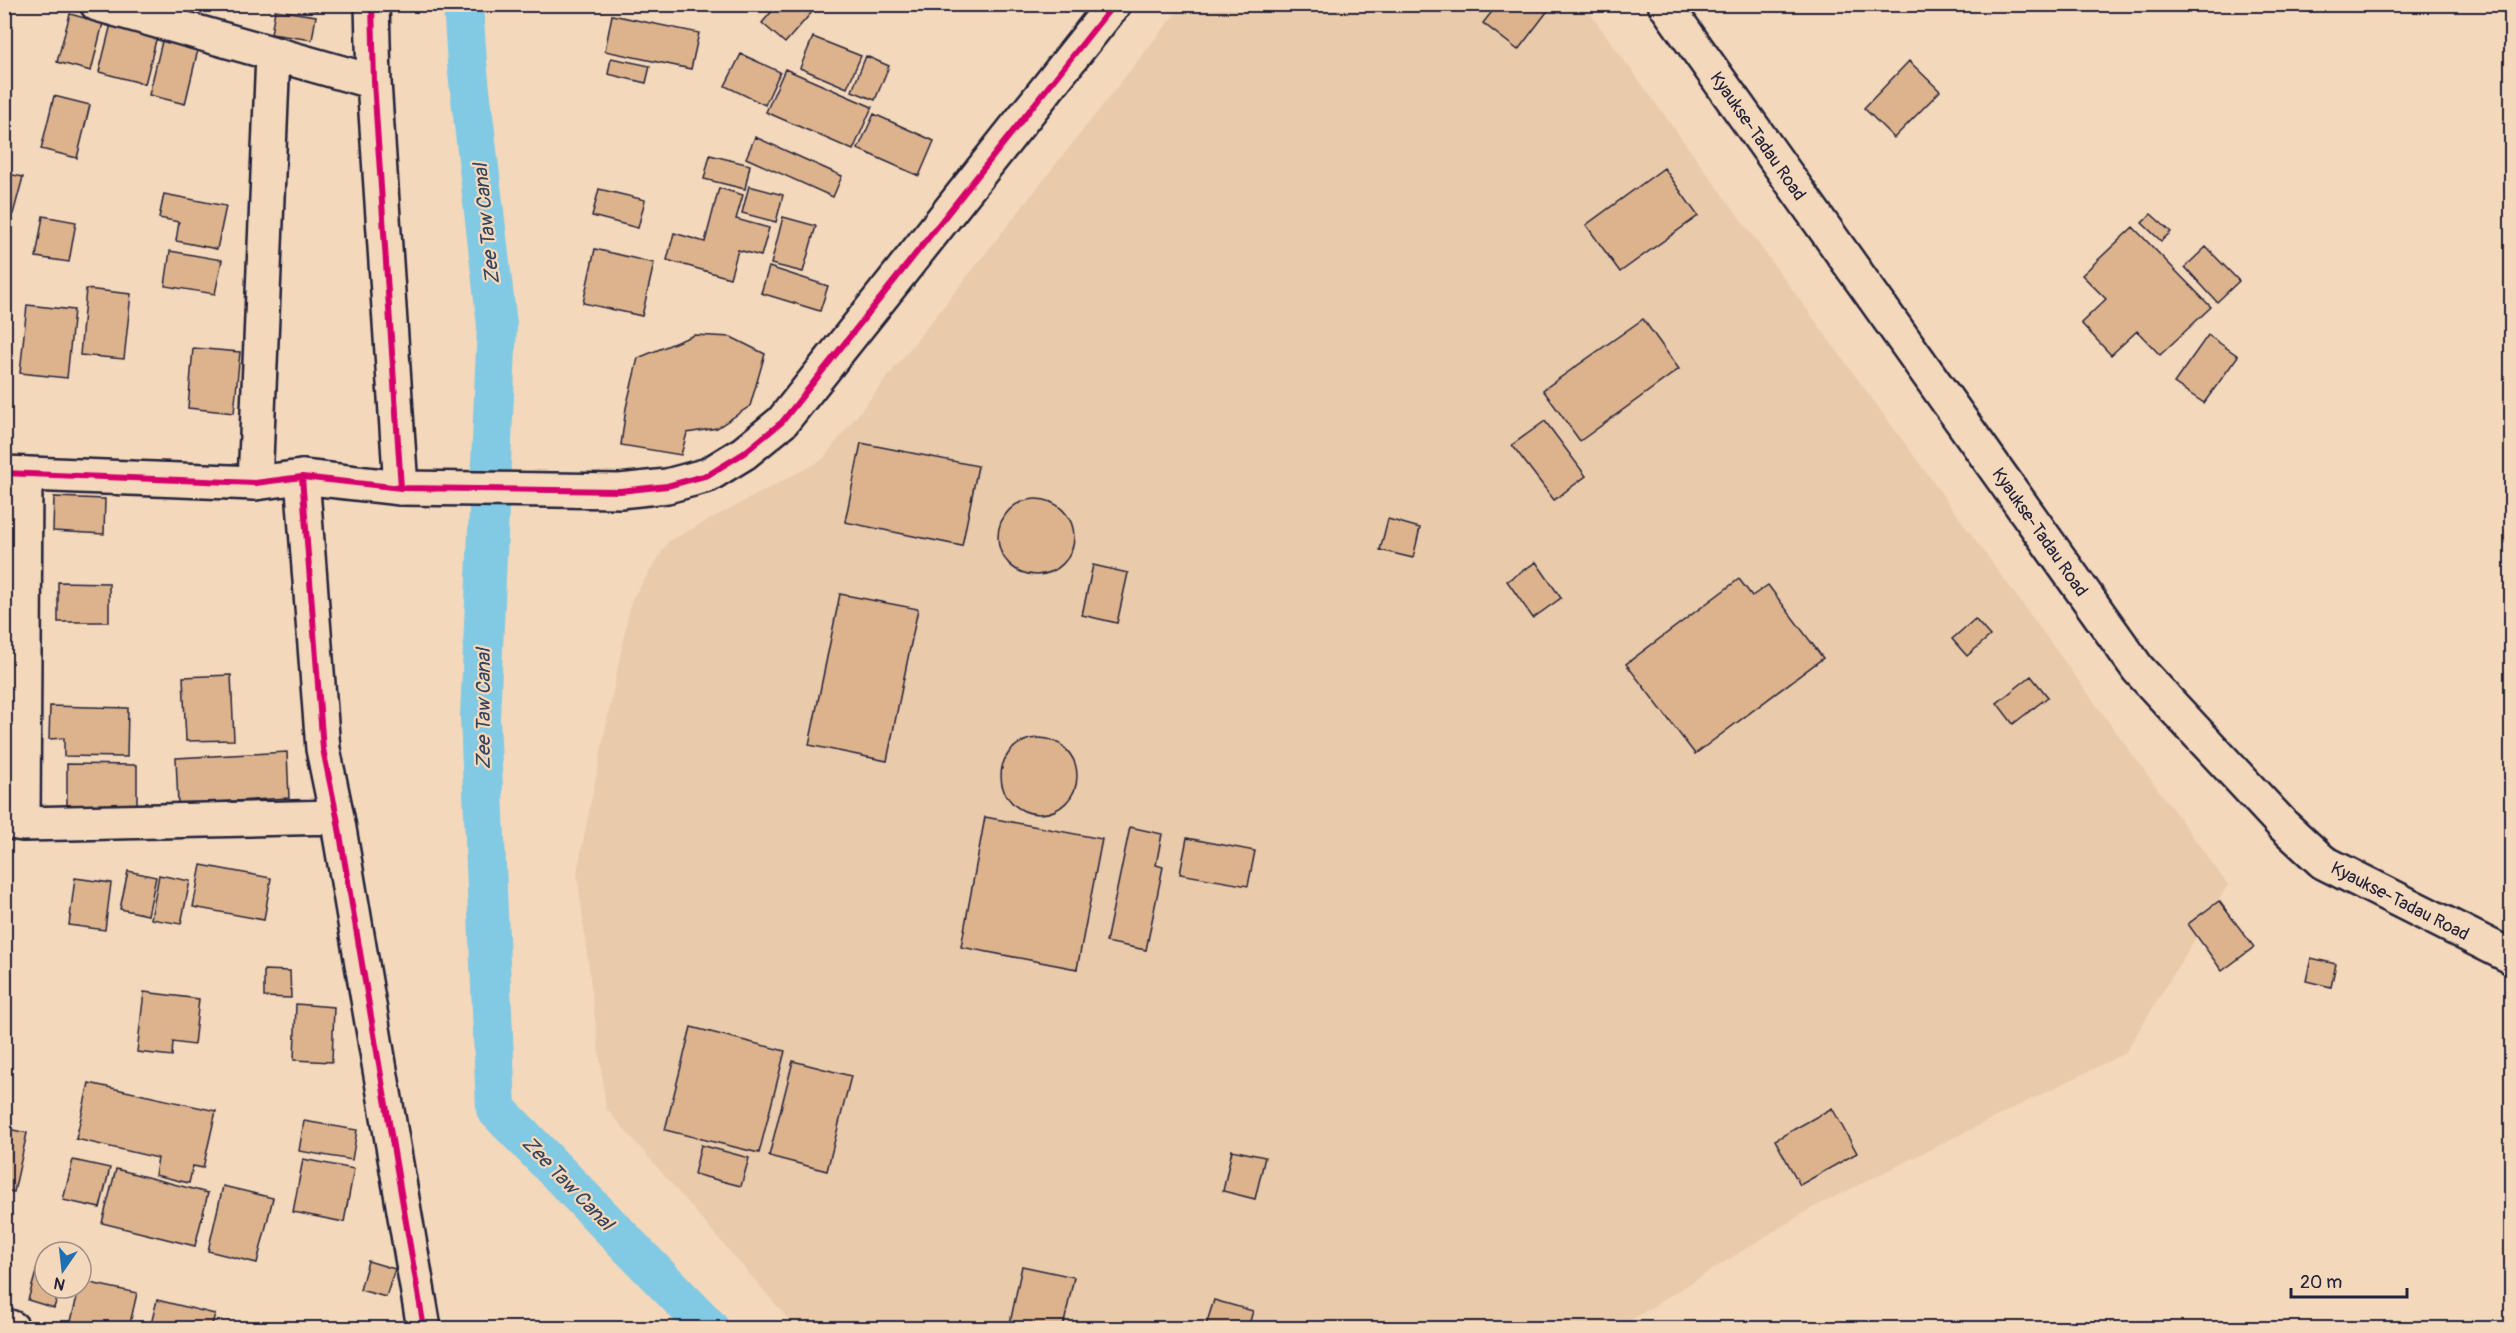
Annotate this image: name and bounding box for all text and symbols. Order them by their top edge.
street label: Kyaukse-Tadau Road [1705,67,1811,205]
water label: Zee Taw Canal [467,160,505,286]
street label: Kyaukse-Tadau Road [1987,463,2093,601]
water label: Zee Taw Canal [471,646,496,770]
street label: Kyaukse-Tadau Road [2327,857,2473,946]
water label: Zee Taw Canal [517,1131,620,1237]
north arrow [33,1240,93,1300]
scale bar [2291,1261,2406,1299]
text: 20 m [2300,1271,2342,1294]
text: N [52,1273,67,1295]

